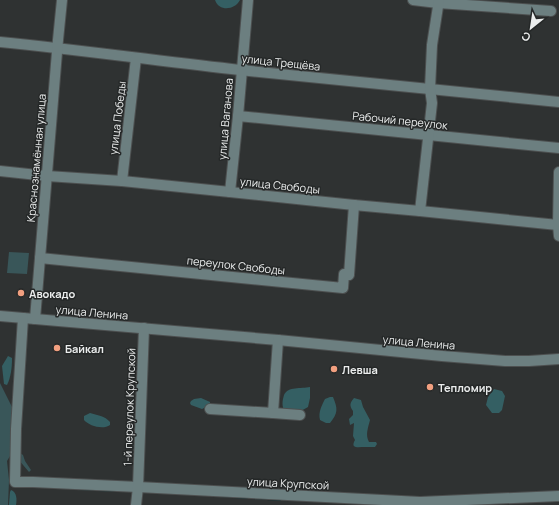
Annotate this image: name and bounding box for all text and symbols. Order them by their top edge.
north arrow [511,8,551,48]
text: С [518,29,533,46]
street label: улица Трещёва [241,50,321,74]
street label: улица Ваганова [214,77,236,161]
street label: улица Победы [105,80,129,156]
street label: Краснознамённая улица [23,93,49,223]
street label: Рабочий переулок [352,108,449,133]
street label: улица Свободы [239,173,321,197]
street label: переулок Свободы [186,252,286,278]
place label: Авокадо [29,286,76,301]
marker: Авокадо [16,288,26,298]
street label: улица Ленина [55,301,129,323]
street label: улица Ленина [382,331,456,353]
place label: Байкал [65,341,104,356]
marker: Байкал [52,343,62,353]
street label: 1-й переулок Крупской [119,348,139,466]
place label: Левша [342,362,378,377]
marker: Левша [329,364,339,374]
place label: Тепломир [438,380,492,395]
marker: Тепломир [425,382,435,392]
street label: улица Крупской [246,473,330,493]

